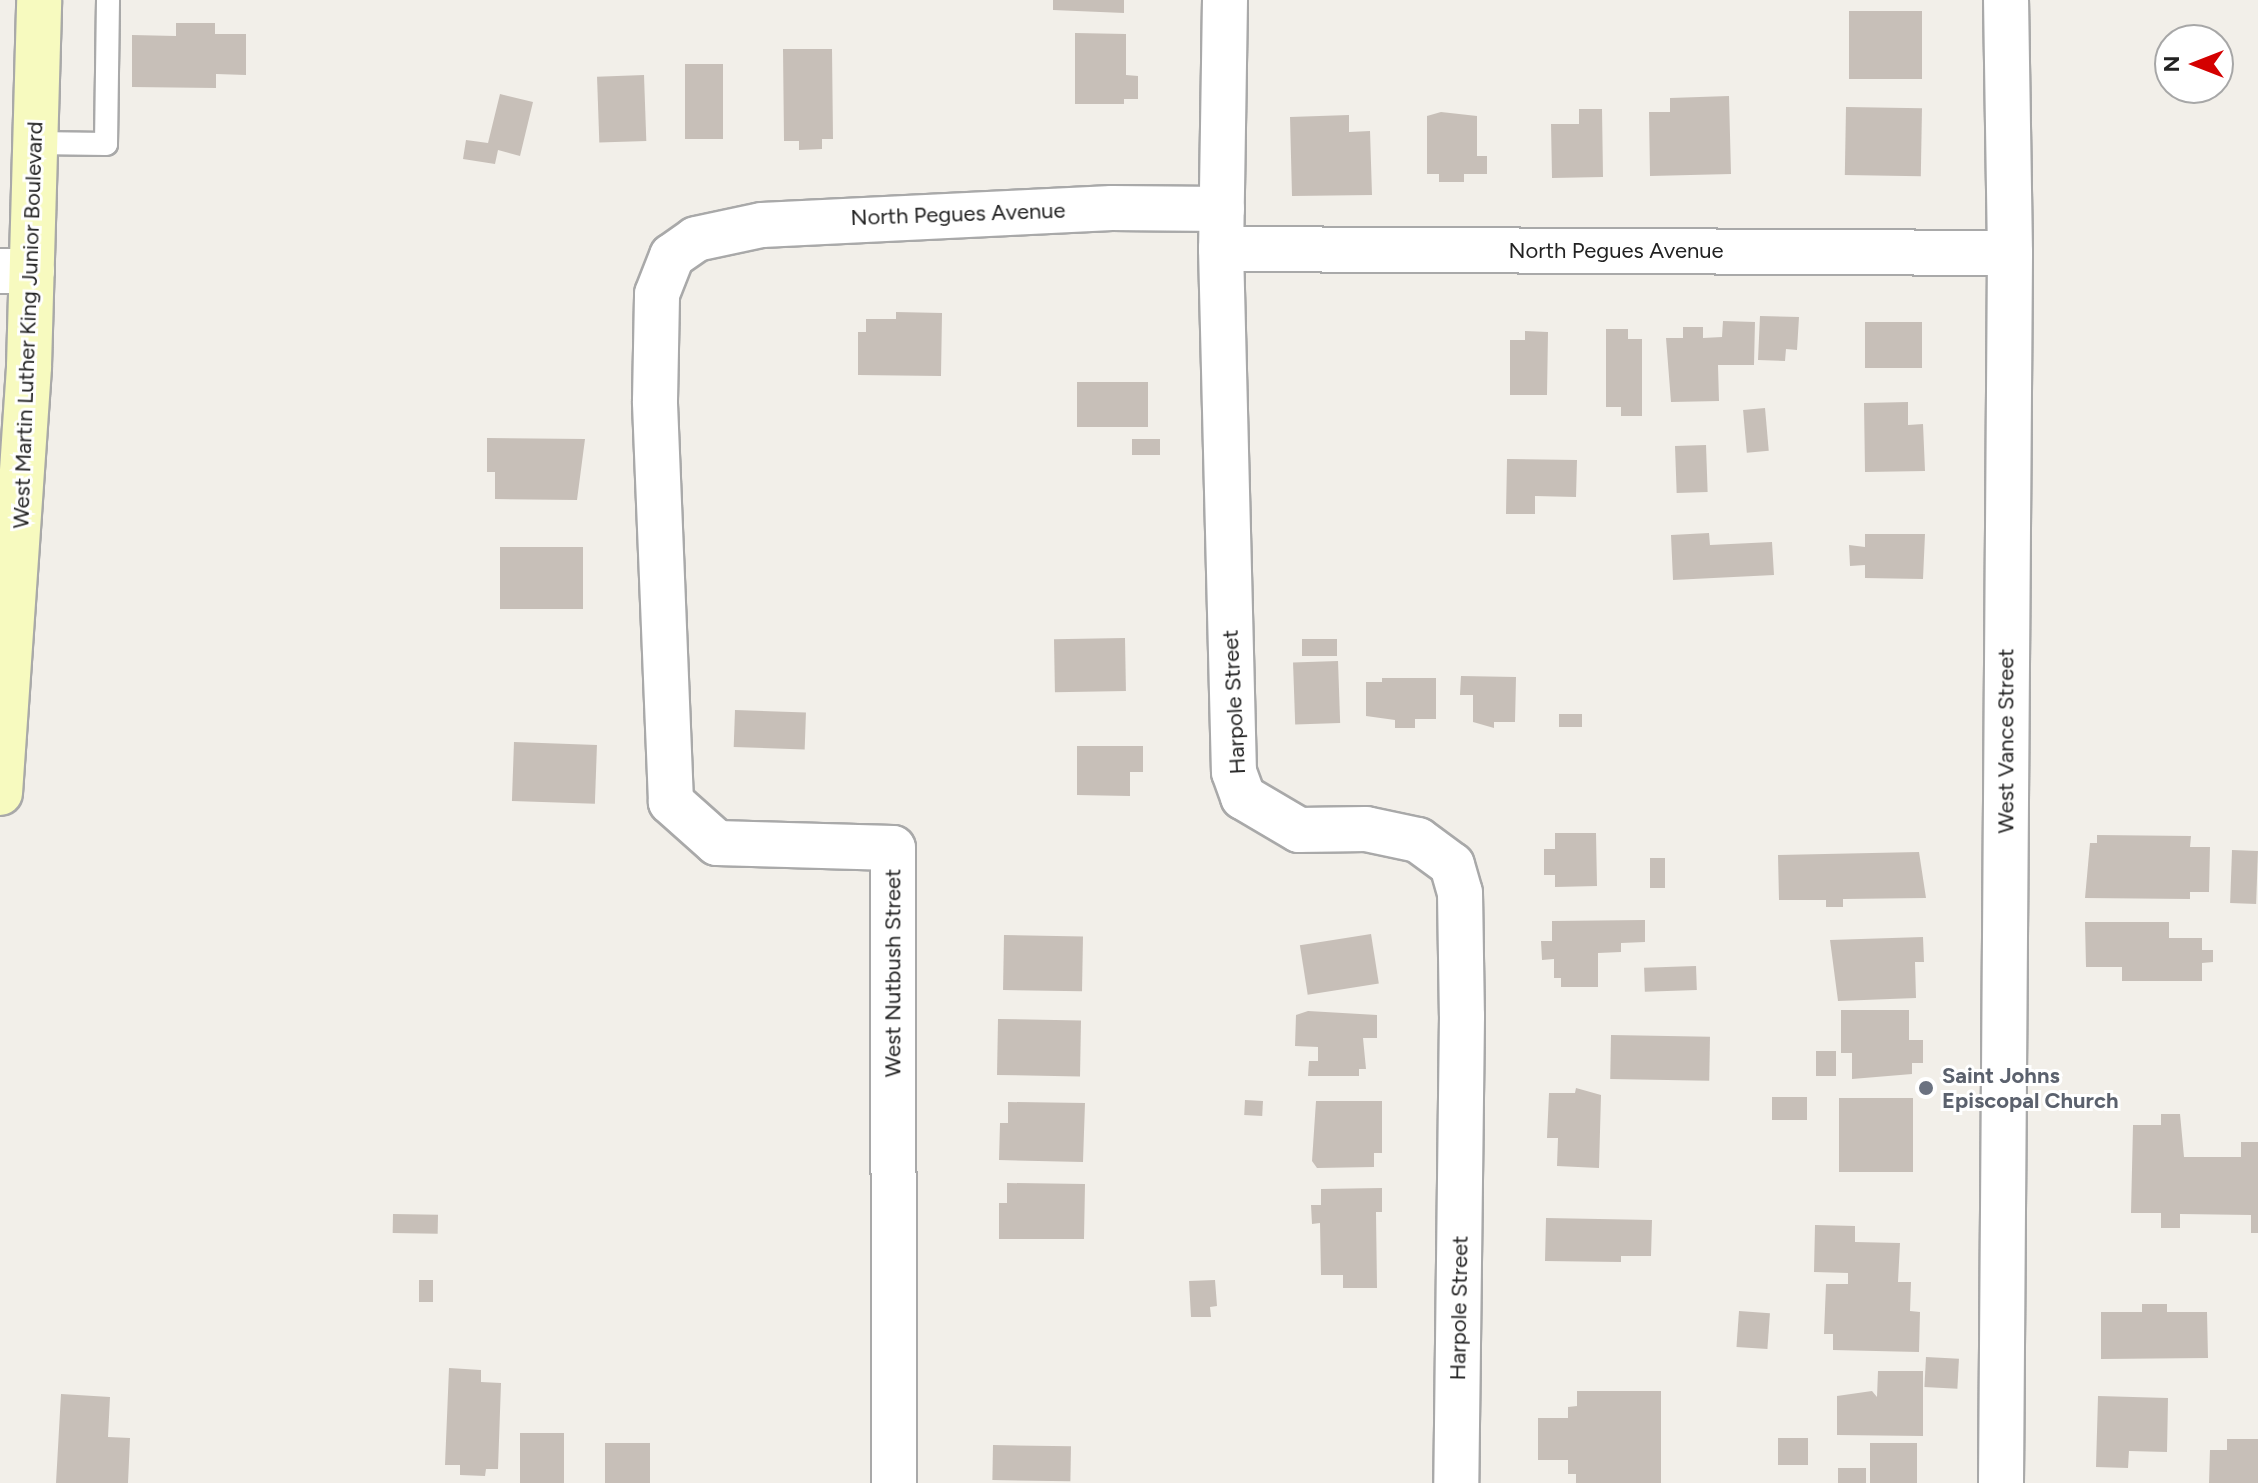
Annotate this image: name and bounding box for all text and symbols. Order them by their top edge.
north arrow [2154,24,2234,104]
text: N [2158,56,2185,73]
street label: West Martin Luther King Junior Boulevard [8,121,48,529]
street label: North Pegues Avenue [850,197,1066,231]
street label: North Pegues Avenue [1508,238,1724,264]
street label: Harpole Street [1217,629,1251,775]
street label: West Vance Street [1993,648,2019,834]
street label: West Nutbush Street [880,869,906,1077]
place label: Saint Johns Episcopal Church [1942,1062,2118,1114]
marker: Saint Johns Episcopal Church [1917,1079,1935,1097]
street label: Harpole Street [1445,1235,1473,1381]

